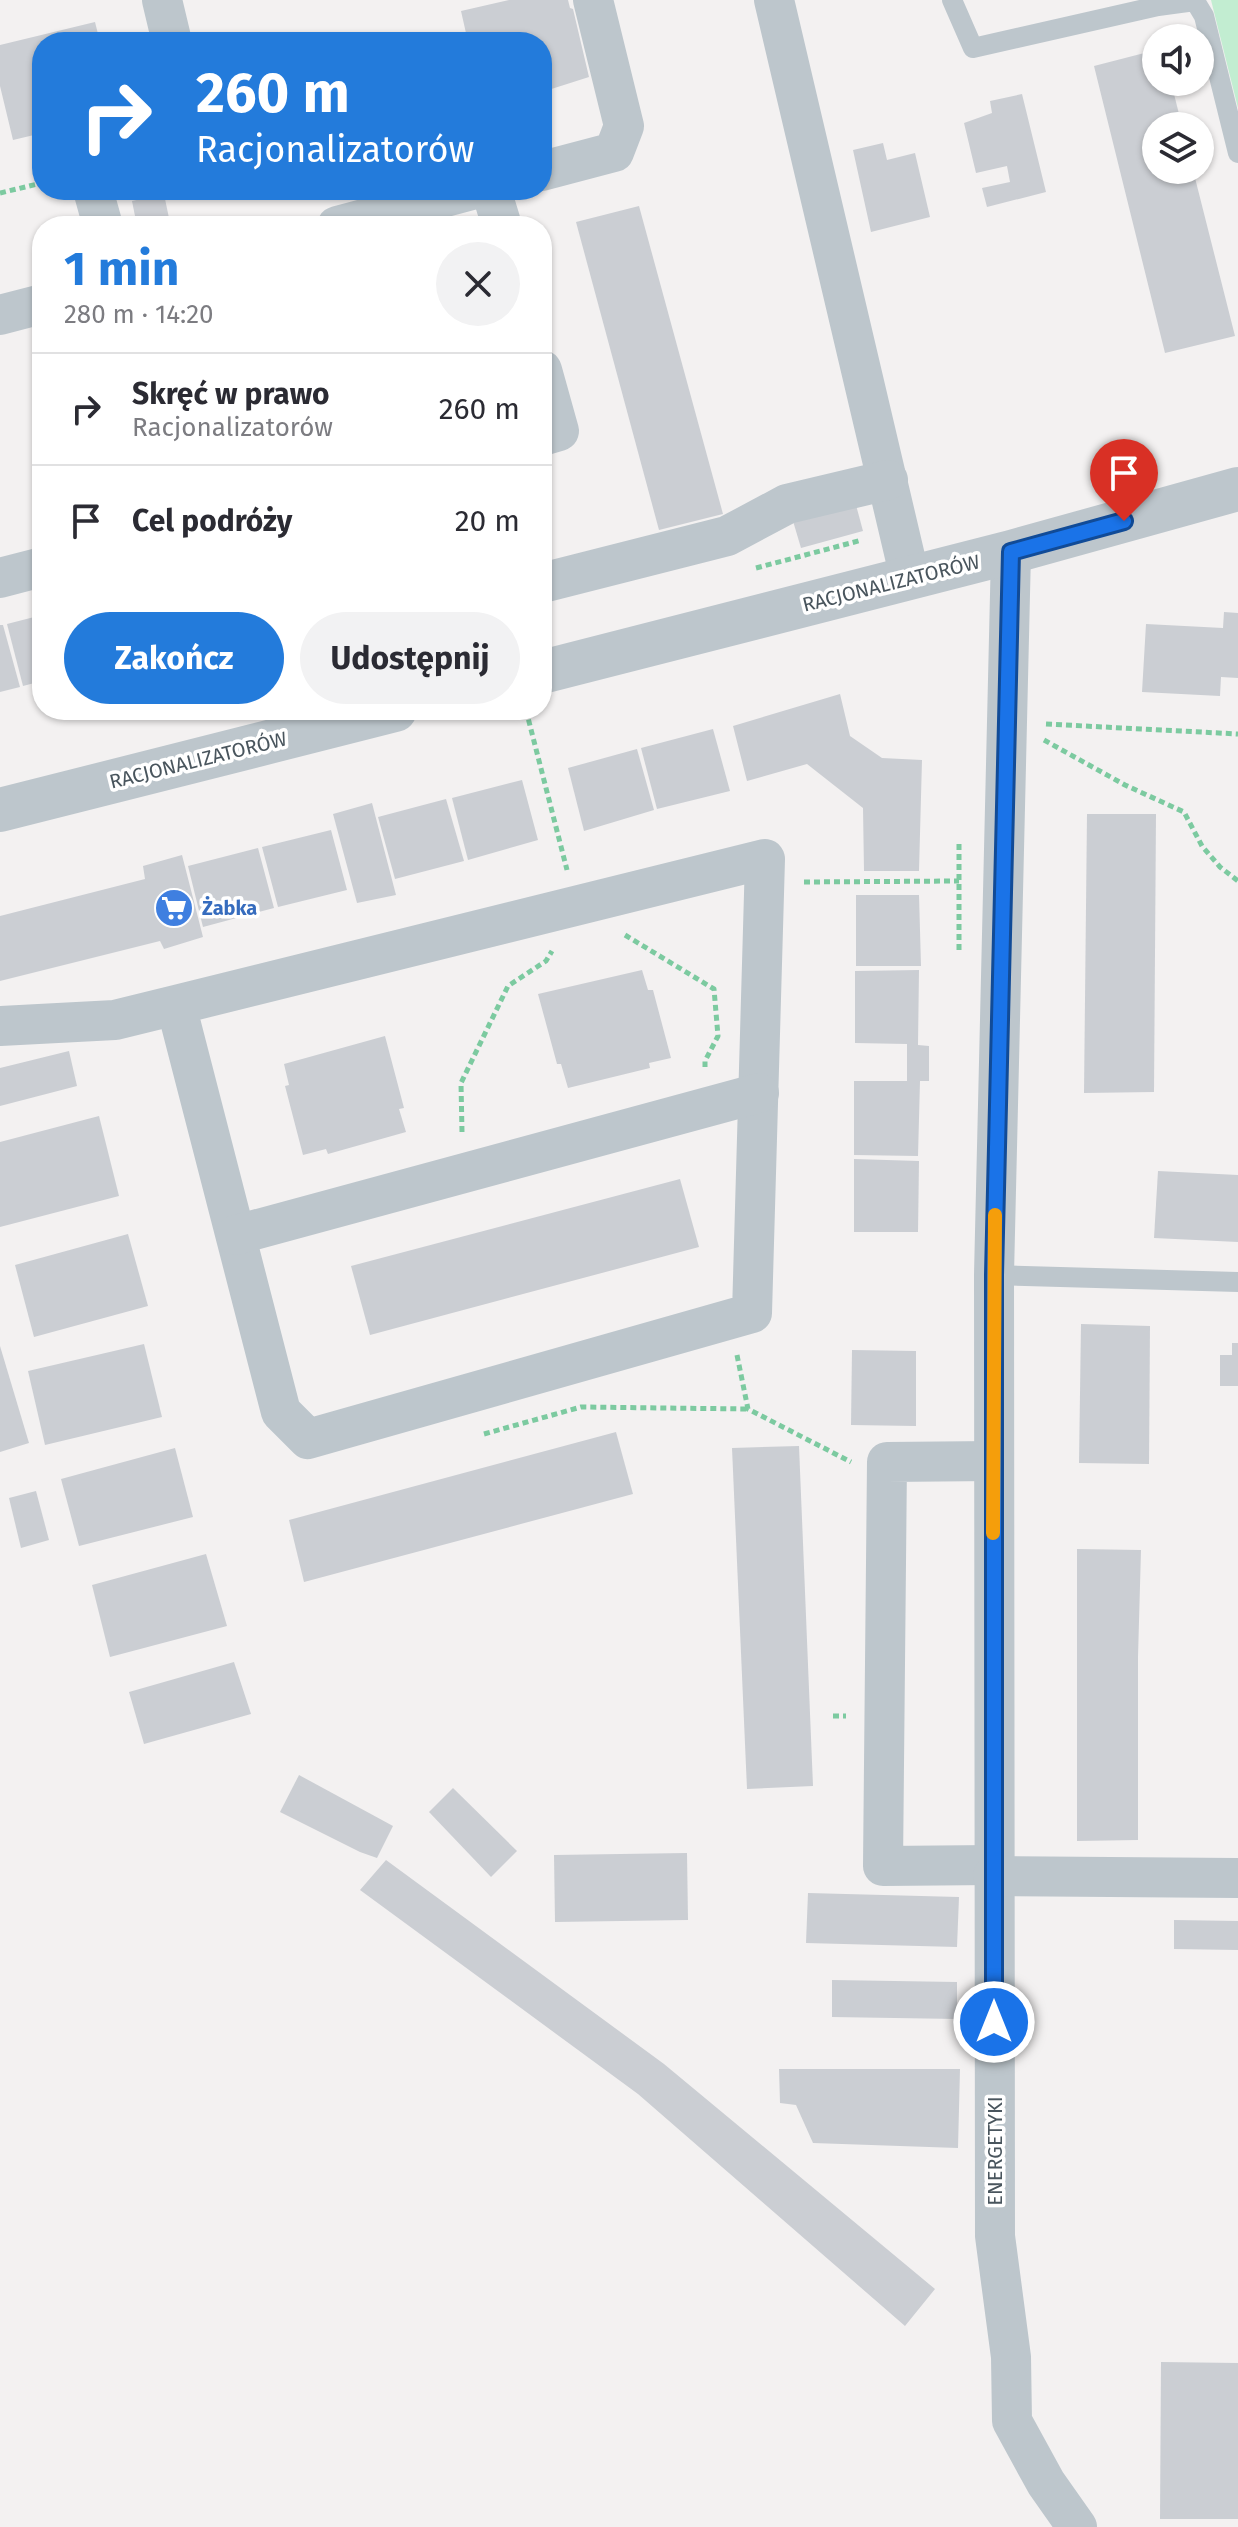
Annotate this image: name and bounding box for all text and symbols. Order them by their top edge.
map controls [1142,24,1214,184]
button: sound [1142,24,1214,96]
text: 260 m [196,60,350,127]
icon: right [64,64,168,168]
button: layers [1142,112,1214,184]
text: Racjonalizatorów [196,128,474,172]
text: 1 min [64,240,179,298]
button: close [436,242,520,326]
text: 280 m · 14:20 [64,299,214,330]
text: Skręć w prawo [132,376,330,412]
icon: right [64,387,108,431]
text: 260 m [439,391,520,427]
text: Racjonalizatorów [132,412,333,443]
pin [1090,439,1158,521]
icon: arrive [1102,451,1146,495]
icon: arrive [64,499,108,543]
text: Cel podróży [132,503,292,539]
text: 20 m [455,503,520,539]
street label: RACJONALIZATORÓW [800,549,983,617]
button: Zakończ [64,612,284,704]
button: Udostępnij [300,612,520,704]
street label: RACJONALIZATORÓW [107,726,290,794]
supermarket icon: Żabka [153,887,195,929]
place label: Żabka [202,896,257,920]
position arrow [952,1980,1036,2064]
street label: ENERGETYKI [983,2096,1007,2206]

